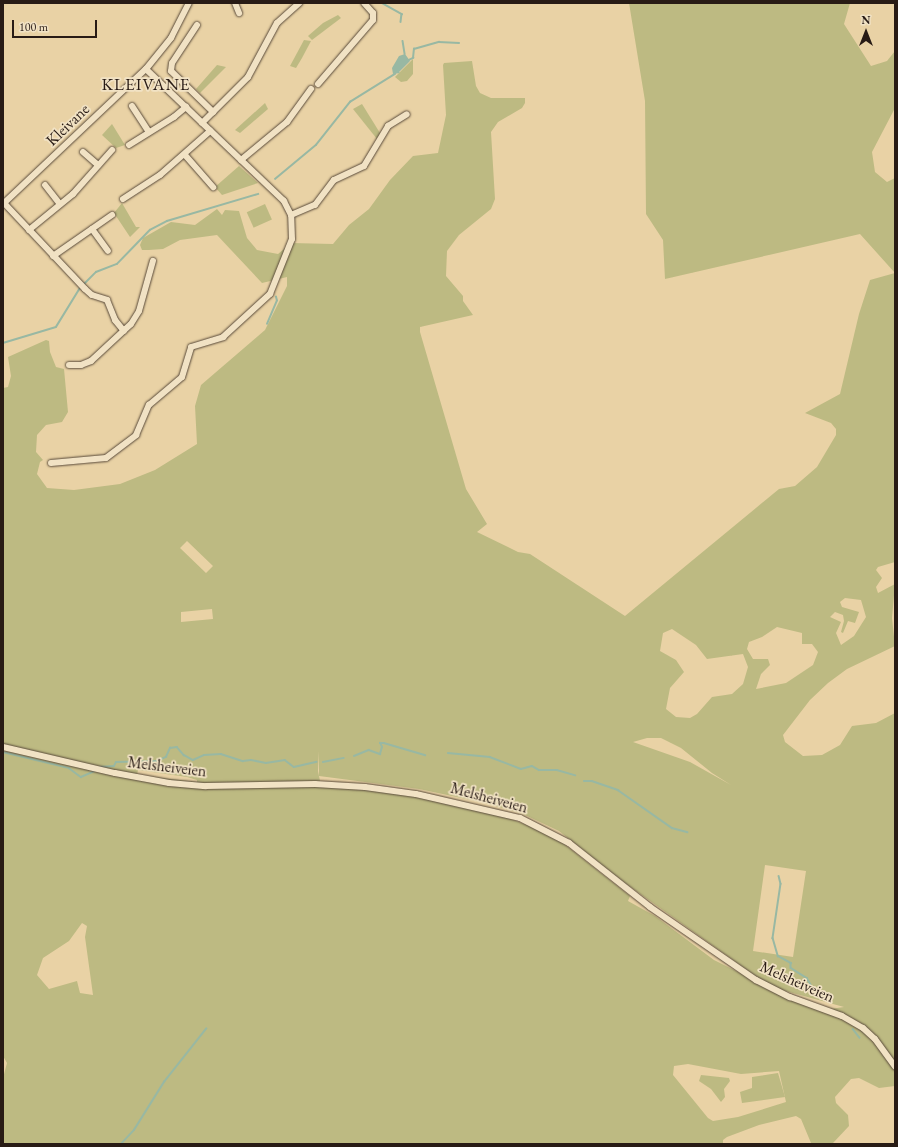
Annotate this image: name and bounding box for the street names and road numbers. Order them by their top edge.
street label: Kleivane [42,100,94,150]
street label: Melsheiveien [127,753,207,781]
street label: Melsheiveien [448,778,530,818]
street label: Melsheiveien [757,957,837,1007]

